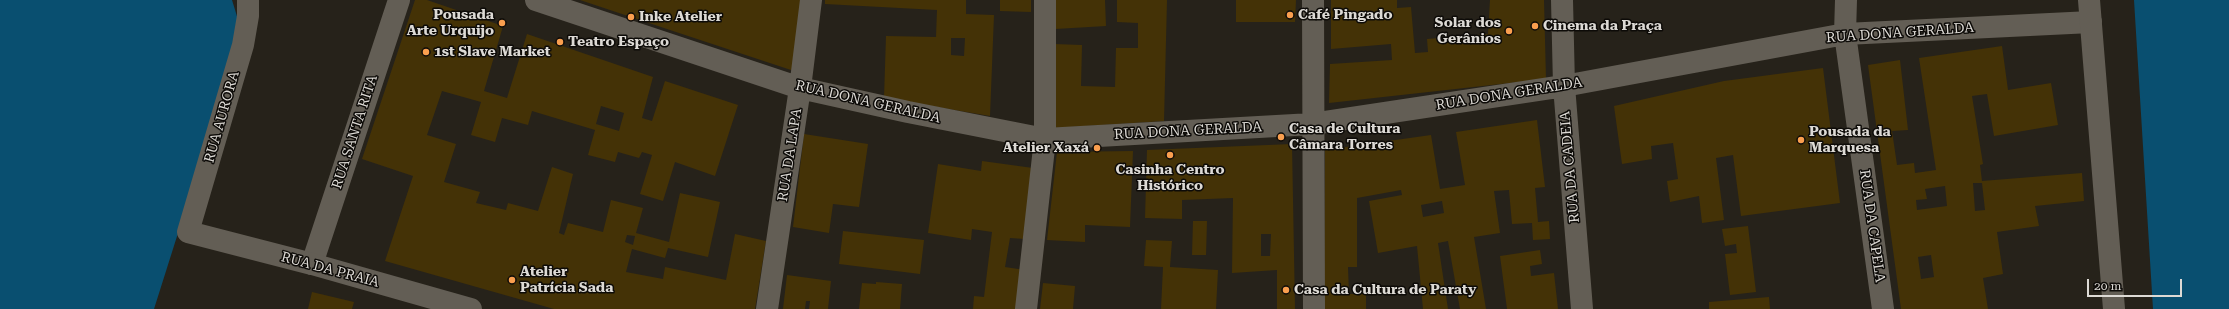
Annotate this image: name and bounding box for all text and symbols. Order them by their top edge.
place label: Pousada Arte Urquijo [407,7,494,40]
place label: Café Pingado [1298,7,1392,23]
place label: Inke Atelier [639,9,722,25]
marker: Café Pingado [1285,10,1295,20]
marker: Inke Atelier [626,12,636,22]
place label: Solar dos Gerânios [1435,15,1501,48]
marker: Pousada Arte Urquijo [497,18,507,28]
place label: Cinema da Praça [1543,18,1662,34]
street label: RUA DONA GERALDA [1825,19,1975,47]
marker: Cinema da Praça [1530,21,1540,31]
marker: Solar dos Gerânios [1504,26,1514,36]
place label: Teatro Espaço [568,34,669,50]
marker: Teatro Espaço [555,37,565,47]
place label: 1st Slave Market [434,44,550,60]
marker: 1st Slave Market [421,47,431,57]
street label: RUA AURORA [201,69,243,165]
street label: RUA SANTA RITA [329,73,381,191]
street label: RUA DONA GERALDA [1434,74,1584,114]
street label: RUA DONA GERALDA [794,77,942,127]
street label: RUA DA LAPA [774,107,806,203]
street label: RUA DA CADEIA [1557,110,1583,224]
street label: RUA DONA GERALDA [1114,119,1262,143]
place label: Casa de Cultura Câmara Torres [1289,121,1400,154]
place label: Pousada da Marquesa [1809,124,1891,156]
marker: Casa de Cultura Câmara Torres [1276,132,1286,142]
marker: Pousada da Marquesa [1796,135,1806,145]
place label: Atelier Xaxá [1003,140,1089,156]
marker: Atelier Xaxá [1092,143,1102,153]
marker: Casinha Centro Histórico [1165,150,1175,160]
place label: Casinha Centro Histórico [1115,162,1225,194]
street label: RUA DA CAPELA [1856,169,1888,283]
street label: RUA DA PRAIA [279,249,381,291]
place label: Atelier Patrícia Sada [520,264,613,296]
scale bar [2089,271,2184,297]
marker: Atelier Patrícia Sada [507,275,517,285]
text: 20 m [2094,279,2121,293]
place label: Casa da Cultura de Paraty [1294,282,1476,298]
marker: Casa da Cultura de Paraty [1281,285,1291,295]

